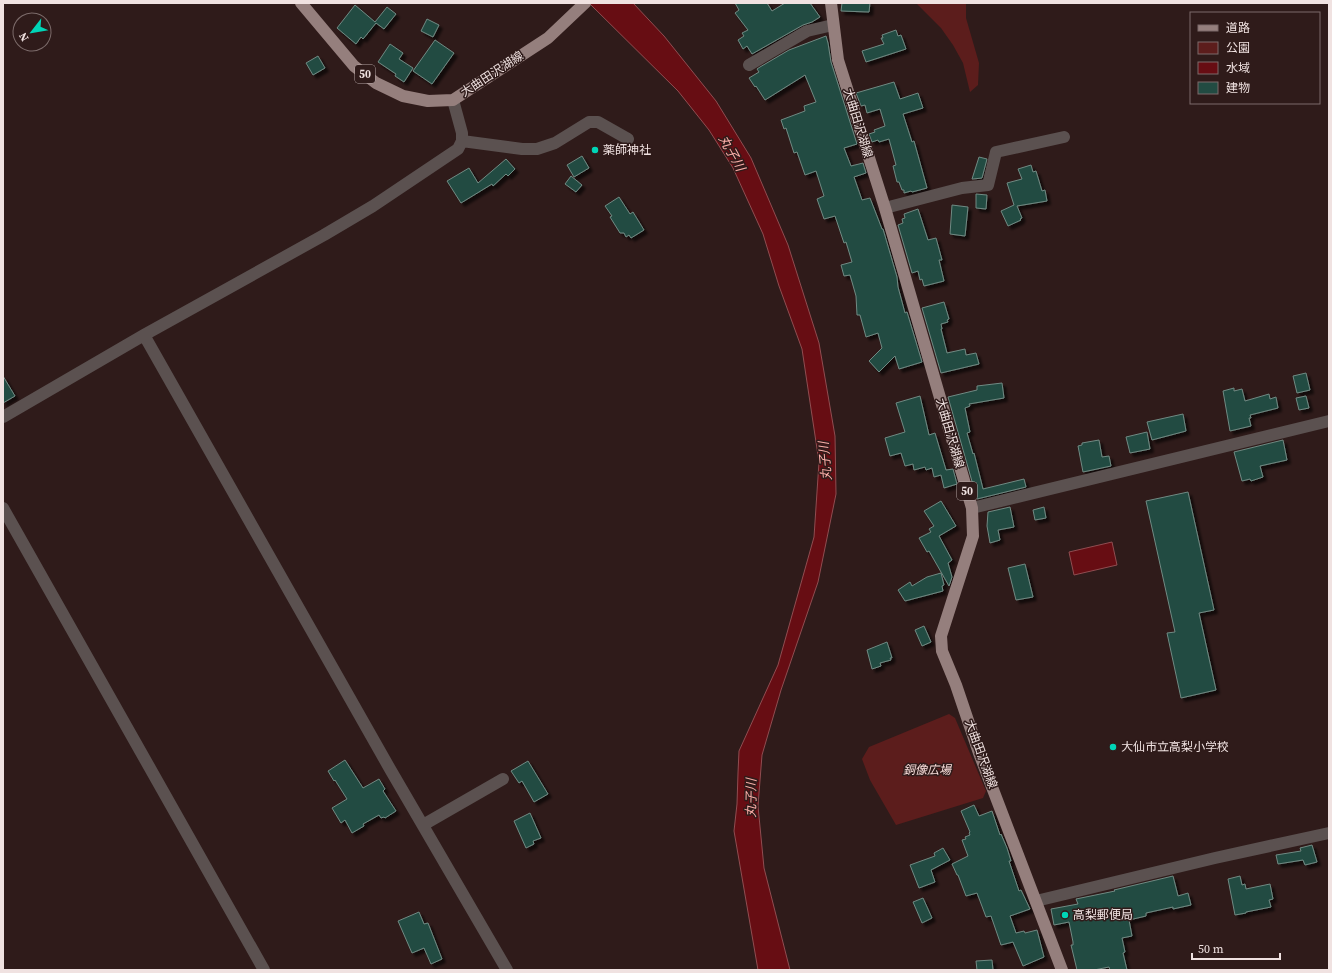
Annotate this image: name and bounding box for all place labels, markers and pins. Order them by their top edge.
place label: 薬師神社 [603,142,651,158]
marker: 薬師神社 [590,145,600,155]
place label: 大仙市立高梨小学校 [1121,739,1229,755]
marker: 大仙市立高梨小学校 [1108,742,1118,752]
place label: 高梨郵便局 [1073,907,1133,923]
marker: 高梨郵便局 [1060,910,1070,920]

